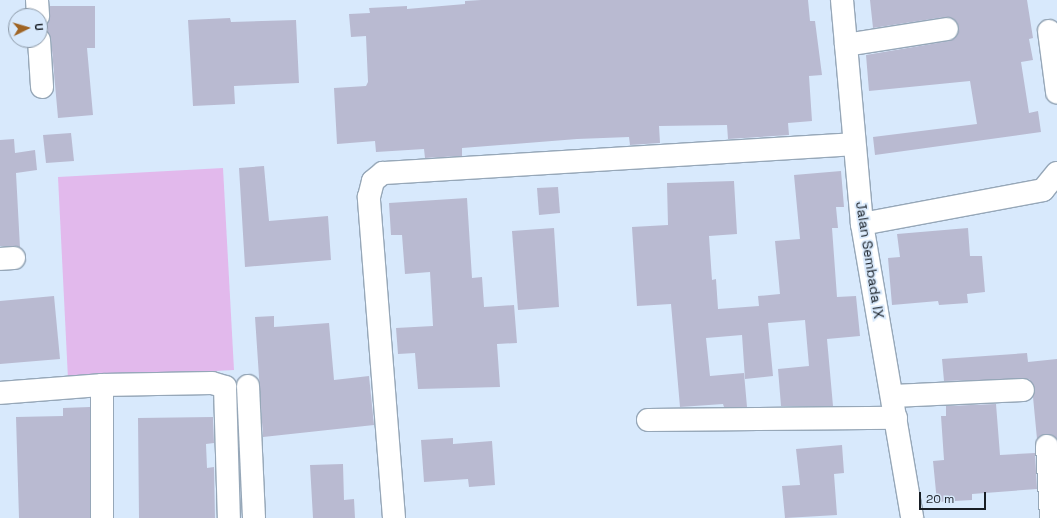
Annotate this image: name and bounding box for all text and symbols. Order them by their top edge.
north arrow [8,8,48,48]
text: U [32,23,46,31]
street label: Jalan Sembada IX [852,200,888,320]
scale bar [921,484,988,510]
text: 20 m [926,491,954,507]

